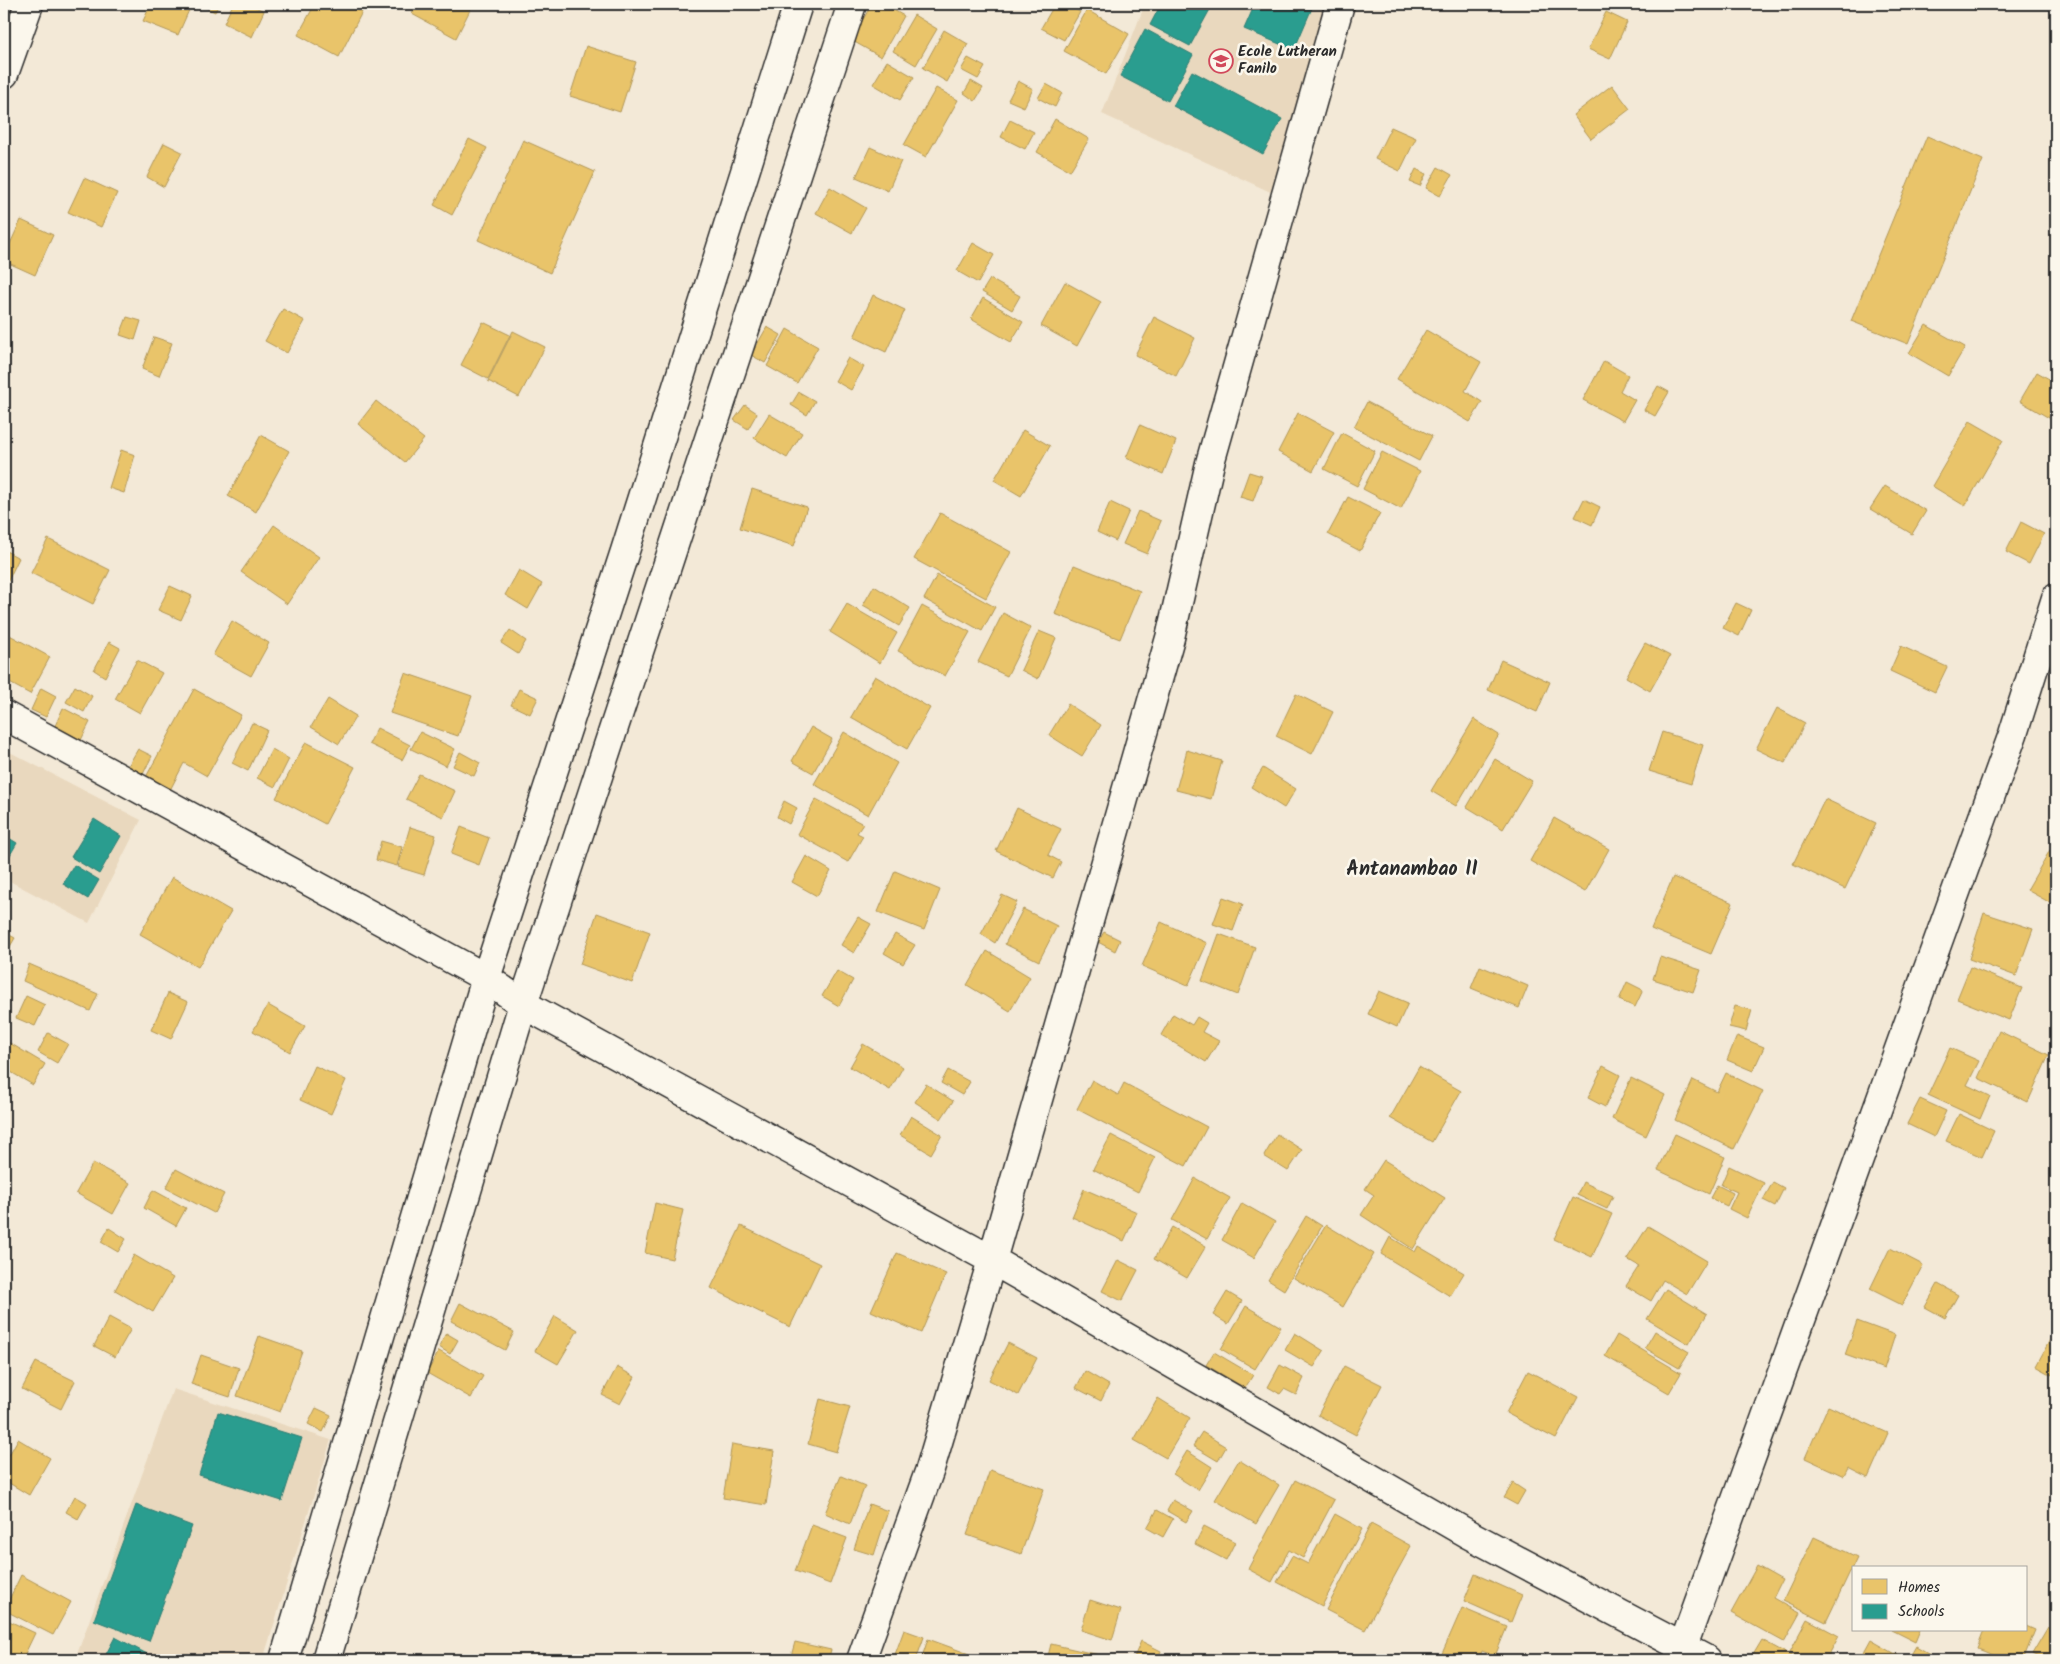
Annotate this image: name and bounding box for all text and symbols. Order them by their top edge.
place label: Ecole Lutheran Fanilo [1238,40,1337,81]
school or university icon: Ecole Lutheran Fanilo [1208,48,1234,74]
district label: Antanambao II [1346,854,1478,886]
legend [1852,1566,2028,1632]
text: Homes [1898,1576,1941,1600]
text: Schools [1898,1600,1945,1624]

